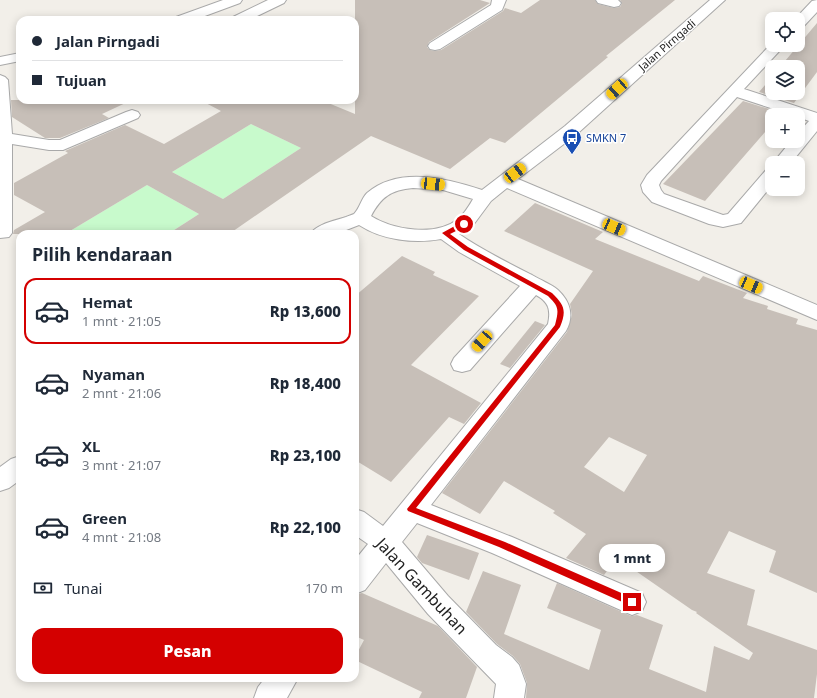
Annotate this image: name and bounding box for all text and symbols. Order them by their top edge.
map controls [765,12,805,196]
button: locate [765,12,805,52]
street label: Jalan Pirngadi [634,16,698,74]
text: Jalan Pirngadi [56,31,160,51]
button: layers [765,60,805,100]
text: Tujuan [56,70,107,90]
car [604,77,630,101]
button: + [765,108,805,148]
bus stop icon: SMKN 7 [561,127,583,155]
place label: SMKN 7 [586,130,626,145]
button: − [765,156,805,196]
car [502,161,528,185]
car [420,177,446,191]
route start [455,215,473,233]
car [601,217,627,237]
text: Pilih kendaraan [32,242,172,266]
car [738,275,764,295]
text: Hemat [82,292,133,312]
icon: car [34,293,70,329]
text: Rp 13,600 [270,301,341,321]
text: 1 mnt · 21:05 [82,312,161,330]
car [470,328,494,354]
text: Nyaman [82,364,145,384]
icon: car [34,365,70,401]
text: Rp 18,400 [270,373,341,393]
text: 2 mnt · 21:06 [82,384,161,402]
text: XL [82,436,100,456]
icon: car [34,437,70,473]
text: Rp 23,100 [270,445,341,465]
text: 3 mnt · 21:07 [82,456,161,474]
text: Green [82,508,127,528]
icon: car [34,509,70,545]
text: Rp 22,100 [270,517,341,537]
text: 4 mnt · 21:08 [82,528,161,546]
street label: Jalan Gambuhan [370,531,473,639]
callout: 1 mnt [599,544,665,572]
text: 1 mnt [613,549,651,567]
icon: cash [32,577,54,599]
text: Tunai [64,578,102,598]
text: 170 m [305,579,343,597]
route end [623,593,641,611]
button: Pesan [32,628,343,674]

